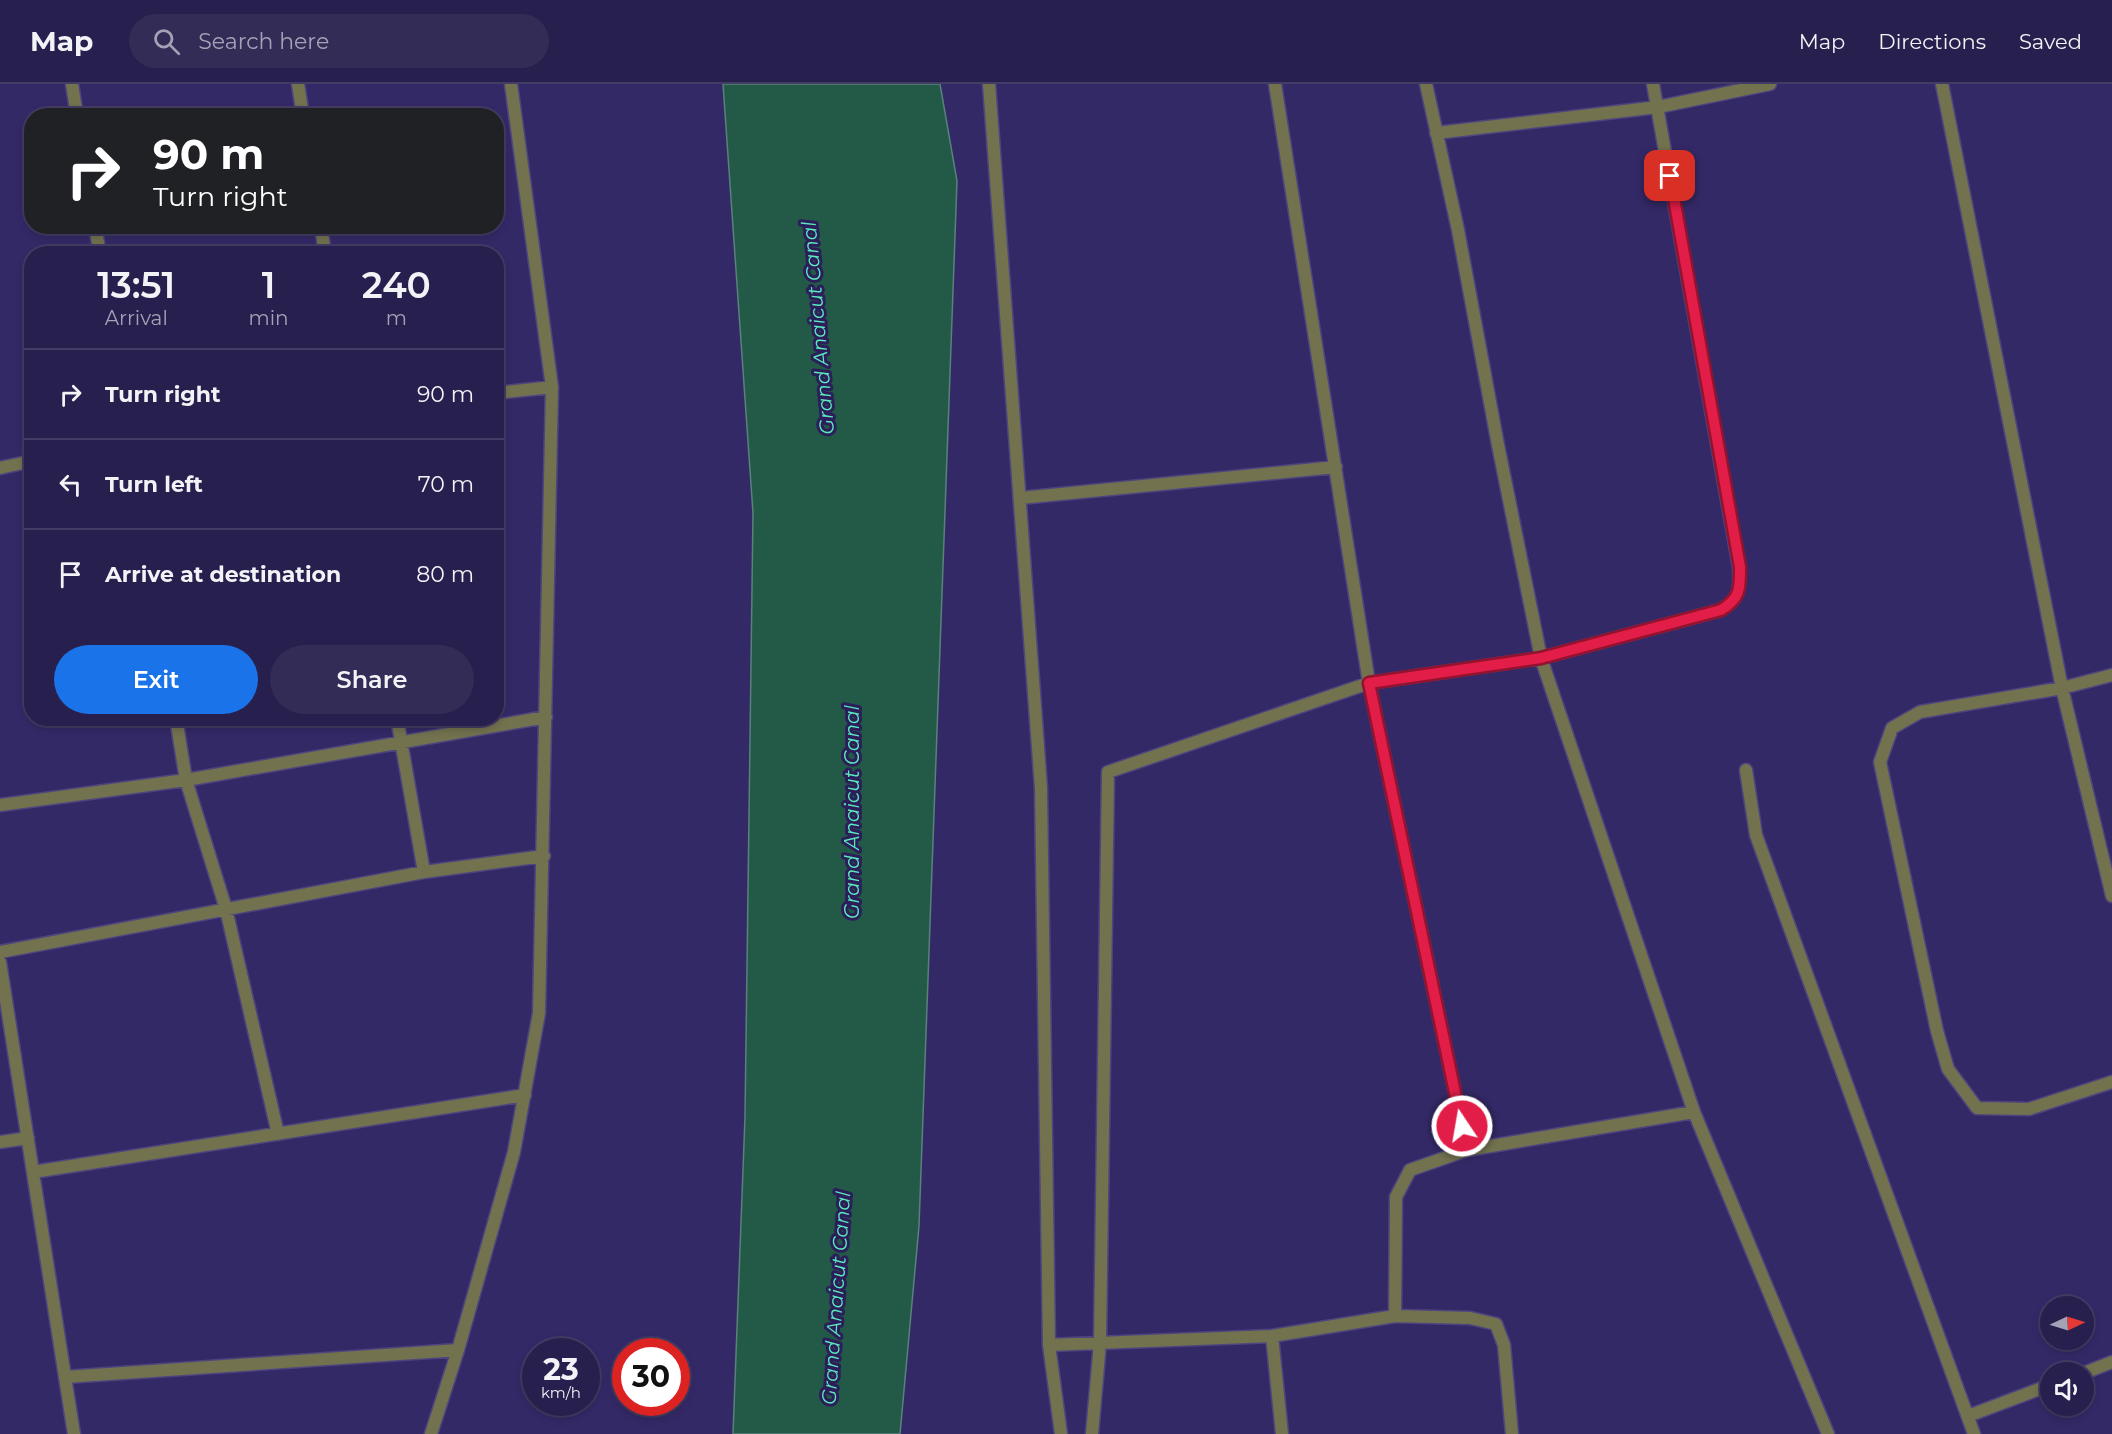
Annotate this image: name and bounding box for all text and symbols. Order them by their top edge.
search box [129,14,549,68]
text: Map [30,24,93,58]
icon: search [150,25,183,58]
text: Search here [198,28,329,55]
text: Map [1799,29,1845,54]
text: Directions [1878,29,1986,54]
text: Saved [2019,29,2082,54]
text: 90 m [153,128,264,180]
icon: right [54,132,132,210]
pin [1644,150,1695,201]
icon: arrive [1653,159,1686,192]
text: Turn right [153,180,288,213]
water label: Grand Anaicut Canal [797,220,839,436]
text: 13:51 [97,263,175,307]
text: 1 [262,263,275,307]
text: 240 [362,263,431,307]
text: Arrival [105,306,168,330]
text: min [248,306,289,330]
text: m [386,306,407,330]
icon: right [54,378,87,411]
text: Turn right [105,381,220,408]
text: 90 m [417,381,474,408]
icon: left [54,468,87,501]
text: Turn left [105,471,203,498]
text: 70 m [418,471,474,498]
icon: arrive [54,558,87,591]
text: Arrive at destination [105,561,341,588]
text: 80 m [416,561,474,588]
button: Exit [54,645,258,714]
button: Share [270,645,474,714]
water label: Grand Anaicut Canal [840,704,864,919]
position arrow [1430,1094,1494,1158]
water label: Grand Anaicut Canal [817,1190,855,1406]
north arrow [2040,1296,2094,1350]
map controls [2040,1296,2094,1416]
speed limit sign: 30 [612,1338,690,1416]
text: 23 [543,1351,579,1388]
button: sound [2040,1362,2094,1416]
text: km/h [541,1383,581,1402]

